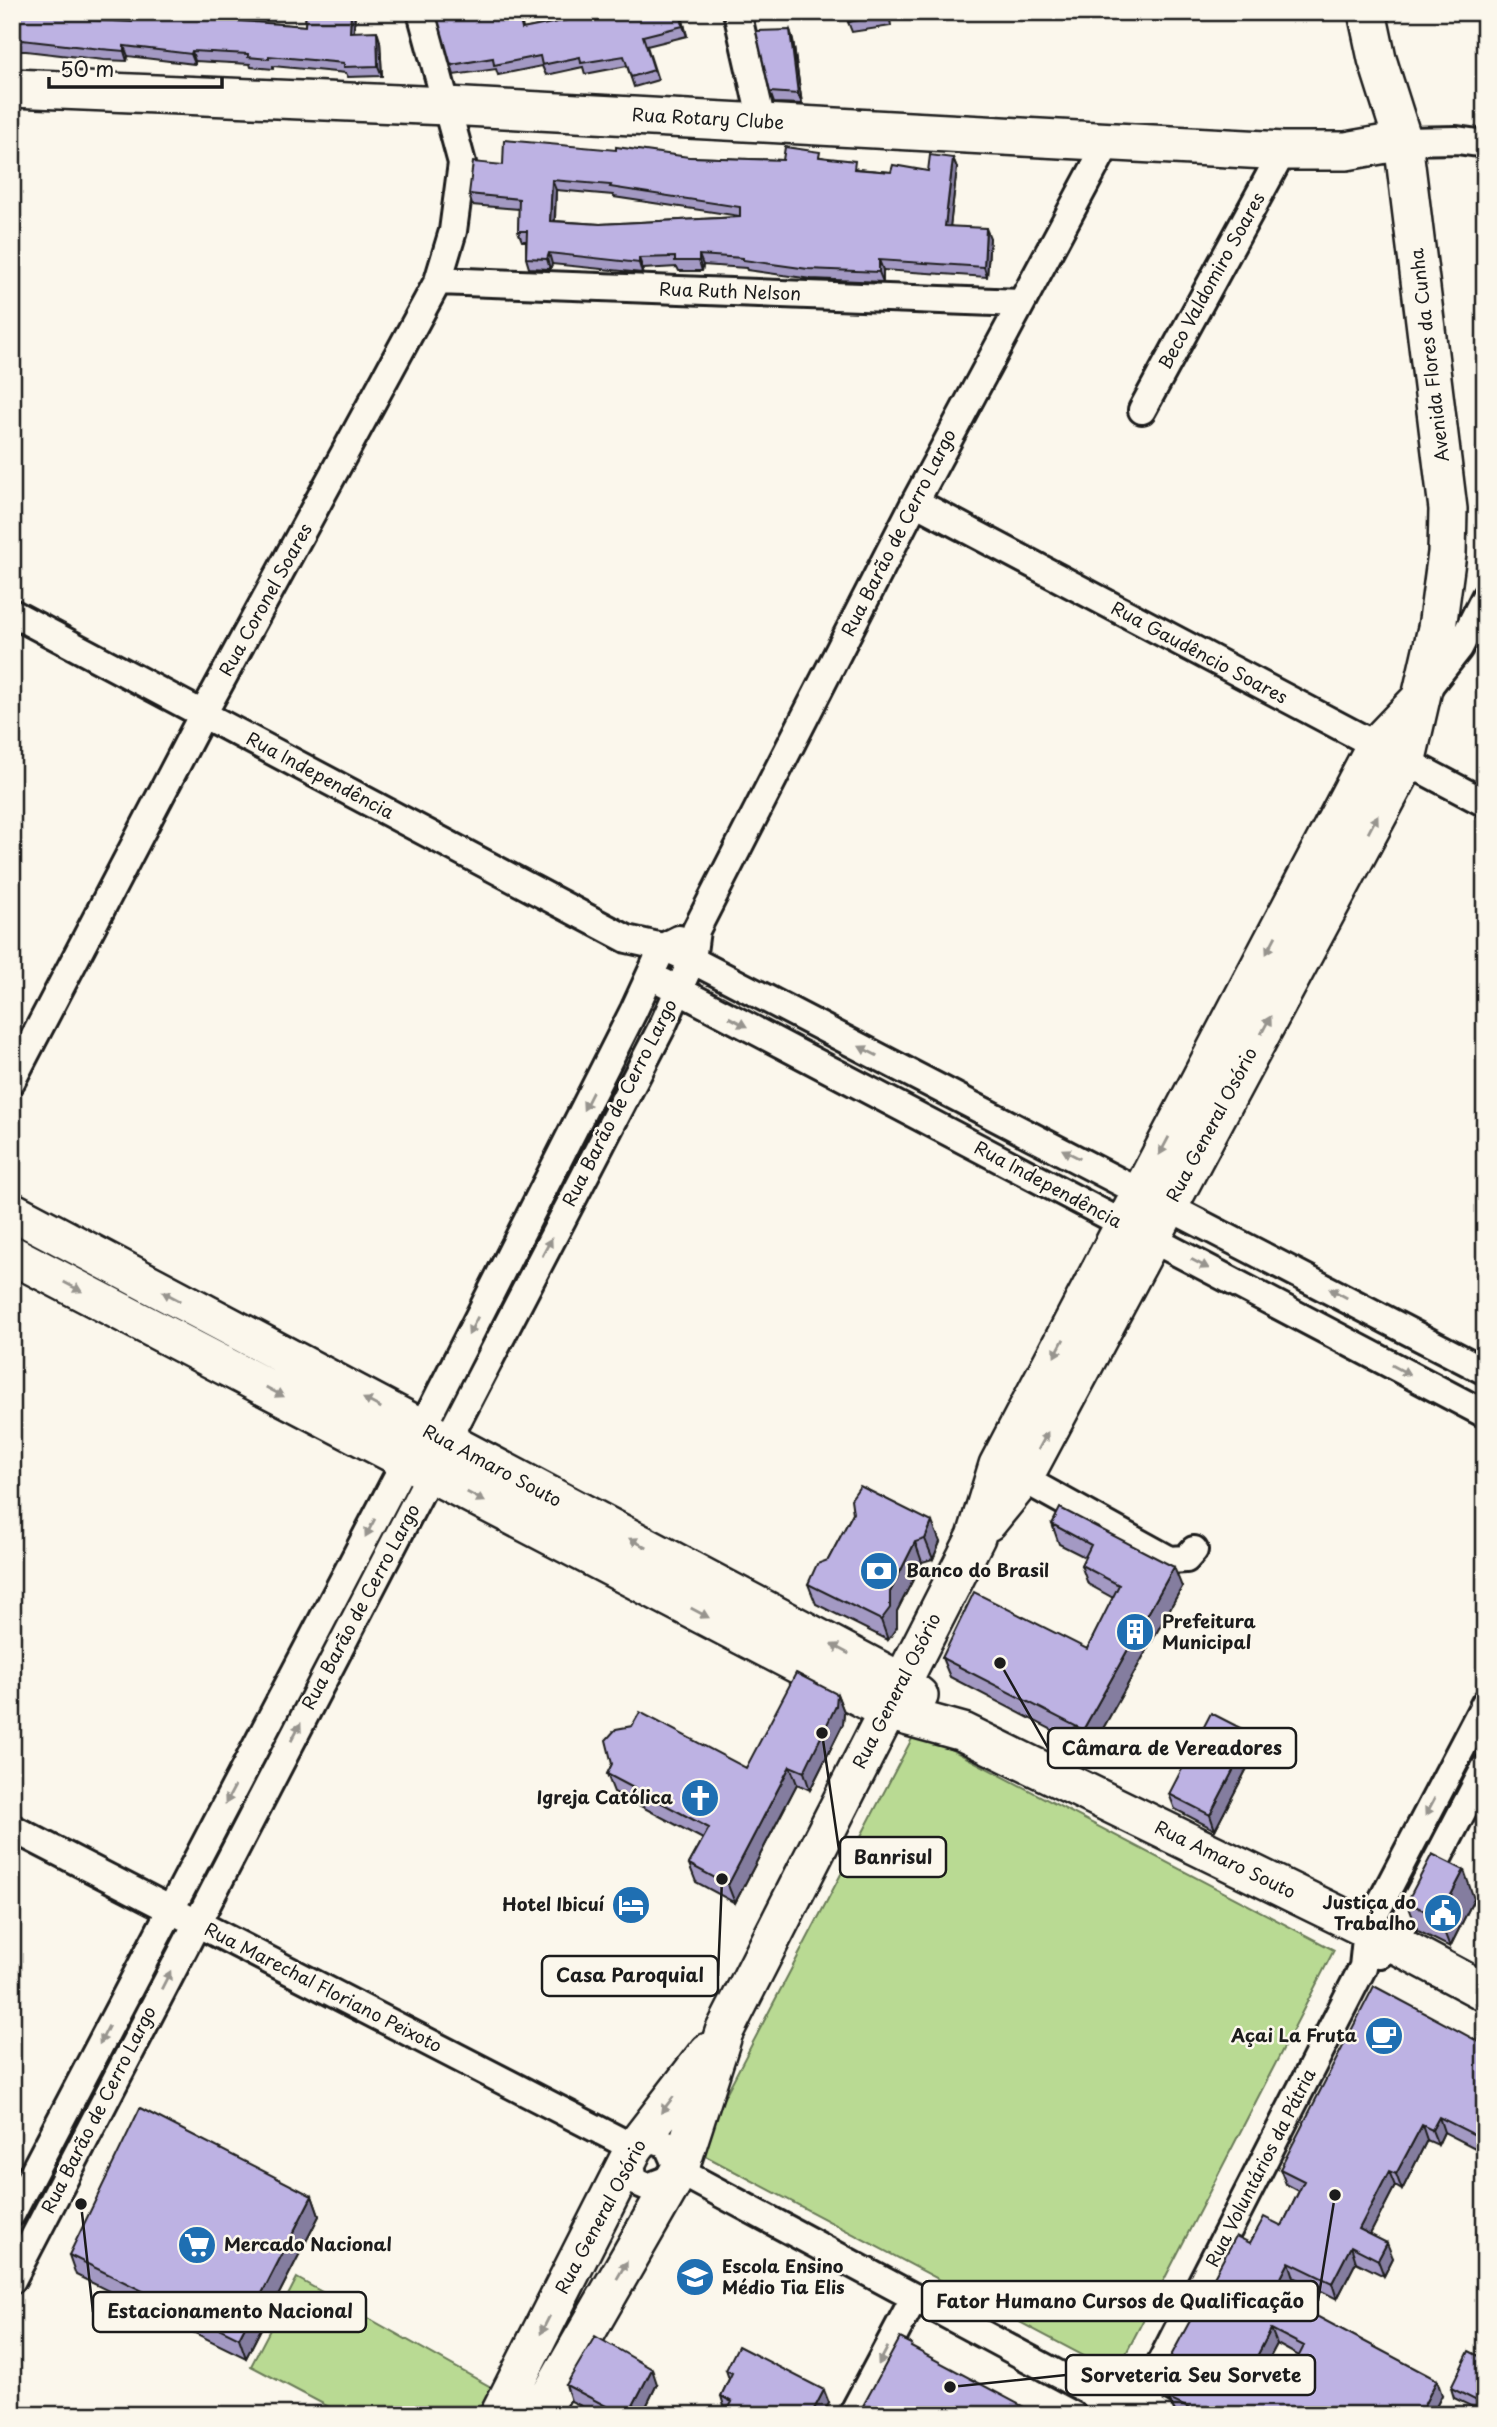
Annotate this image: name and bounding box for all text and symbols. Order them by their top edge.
scale bar [49,46,222,90]
text: 50 m [60,52,114,84]
street label: Rua Rotary Clube [631,100,785,135]
street label: Beco Valdomiro Soares [1151,187,1271,374]
street label: Avenida Flores da Cunha [1402,246,1455,463]
street label: Rua Ruth Nelson [658,275,802,306]
street label: Rua Barão de Cerro Largo [833,424,962,641]
street label: Rua Coronel Soares [211,518,318,681]
street label: Rua Gaudêncio Soares [1107,594,1293,710]
street label: Rua Independência [242,724,399,825]
one-way arrow [1368,814,1379,834]
one-way arrow [1265,935,1276,955]
street label: Rua Barão de Cerro Largo [554,994,683,1211]
one-way arrow [1260,1015,1272,1035]
one-way arrow [728,1016,748,1028]
street label: Rua General Osório [1158,1042,1263,1206]
one-way arrow [858,1045,878,1056]
one-way arrow [582,1091,593,1111]
street label: Rua Independência [970,1133,1127,1234]
one-way arrow [1158,1137,1170,1156]
one-way arrow [1061,1149,1081,1160]
one-way arrow [541,1237,553,1257]
one-way arrow [1190,1259,1210,1270]
one-way arrow [63,1281,83,1292]
one-way arrow [1327,1288,1347,1300]
one-way arrow [161,1290,181,1302]
one-way arrow [468,1316,479,1336]
one-way arrow [1053,1338,1065,1358]
one-way arrow [1391,1364,1411,1376]
one-way arrow [265,1386,284,1398]
one-way arrow [362,1397,382,1408]
street label: Rua Amaro Souto [418,1417,567,1513]
one-way arrow [1037,1431,1049,1451]
one-way arrow [466,1491,486,1503]
street label: Rua Barão de Cerro Largo [294,1499,426,1714]
one-way arrow [364,1519,376,1538]
one-way arrow [629,1537,648,1549]
bank icon: Banco do Brasil [858,1550,900,1592]
place label: Banco do Brasil [906,1556,1049,1583]
place label: Prefeitura Municipal [1162,1607,1257,1655]
one-way arrow [690,1608,710,1619]
street label: Rua General Osório [845,1608,947,1773]
building icon: Prefeitura Municipal [1114,1611,1156,1653]
one-way arrow [830,1643,850,1655]
one-way arrow [290,1722,301,1742]
callout: Câmara de Vereadores [1048,1728,1296,1768]
text: Câmara de Vereadores [1062,1733,1282,1761]
church icon: Igreja Católica [679,1777,721,1819]
place label: Igreja Católica [537,1783,673,1810]
one-way arrow [224,1785,235,1805]
one-way arrow [1425,1797,1436,1817]
street label: Rua Amaro Souto [1151,1813,1301,1905]
callout: Banrisul [840,1837,946,1877]
text: Banrisul [854,1842,932,1870]
hotel icon: Hotel Ibicuí [610,1884,652,1926]
place label: Justiça do Trabalho [1322,1888,1416,1936]
place label: Hotel Ibicuí [502,1890,605,1917]
public building icon: Justiça do Trabalho [1422,1892,1464,1934]
street label: Rua Marechal Floriano Peixoto [200,1915,447,2058]
callout: Casa Paroquial [542,1956,718,1996]
text: Casa Paroquial [556,1960,704,1988]
one-way arrow [161,1970,172,1990]
street label: Rua Barão de Cerro Largo [33,2001,162,2218]
cafe icon: Açai La Fruta [1363,2015,1405,2057]
place label: Açai La Fruta [1230,2021,1357,2048]
one-way arrow [99,2025,110,2045]
street label: Rua Voluntários da Pátria [1198,2063,1322,2271]
one-way arrow [660,2096,675,2114]
street label: Rua General Osório [547,2134,652,2298]
supermarket icon: Mercado Nacional [176,2224,218,2266]
place label: Mercado Nacional [224,2230,392,2257]
place label: Escola Ensino Médio Tia Elis [722,2252,845,2300]
school or university icon: Escola Ensino Médio Tia Elis [674,2256,716,2298]
one-way arrow [616,2261,628,2280]
callout: Fator Humano Cursos de Qualificação [922,2281,1318,2321]
text: Fator Humano Cursos de Qualificação [936,2286,1304,2314]
callout: Estacionamento Nacional [93,2292,366,2332]
text: Estacionamento Nacional [107,2296,353,2324]
one-way arrow [539,2315,550,2335]
one-way arrow [878,2346,889,2366]
callout: Sorveteria Seu Sorvete [1066,2355,1315,2395]
text: Sorveteria Seu Sorvete [1081,2360,1301,2388]

